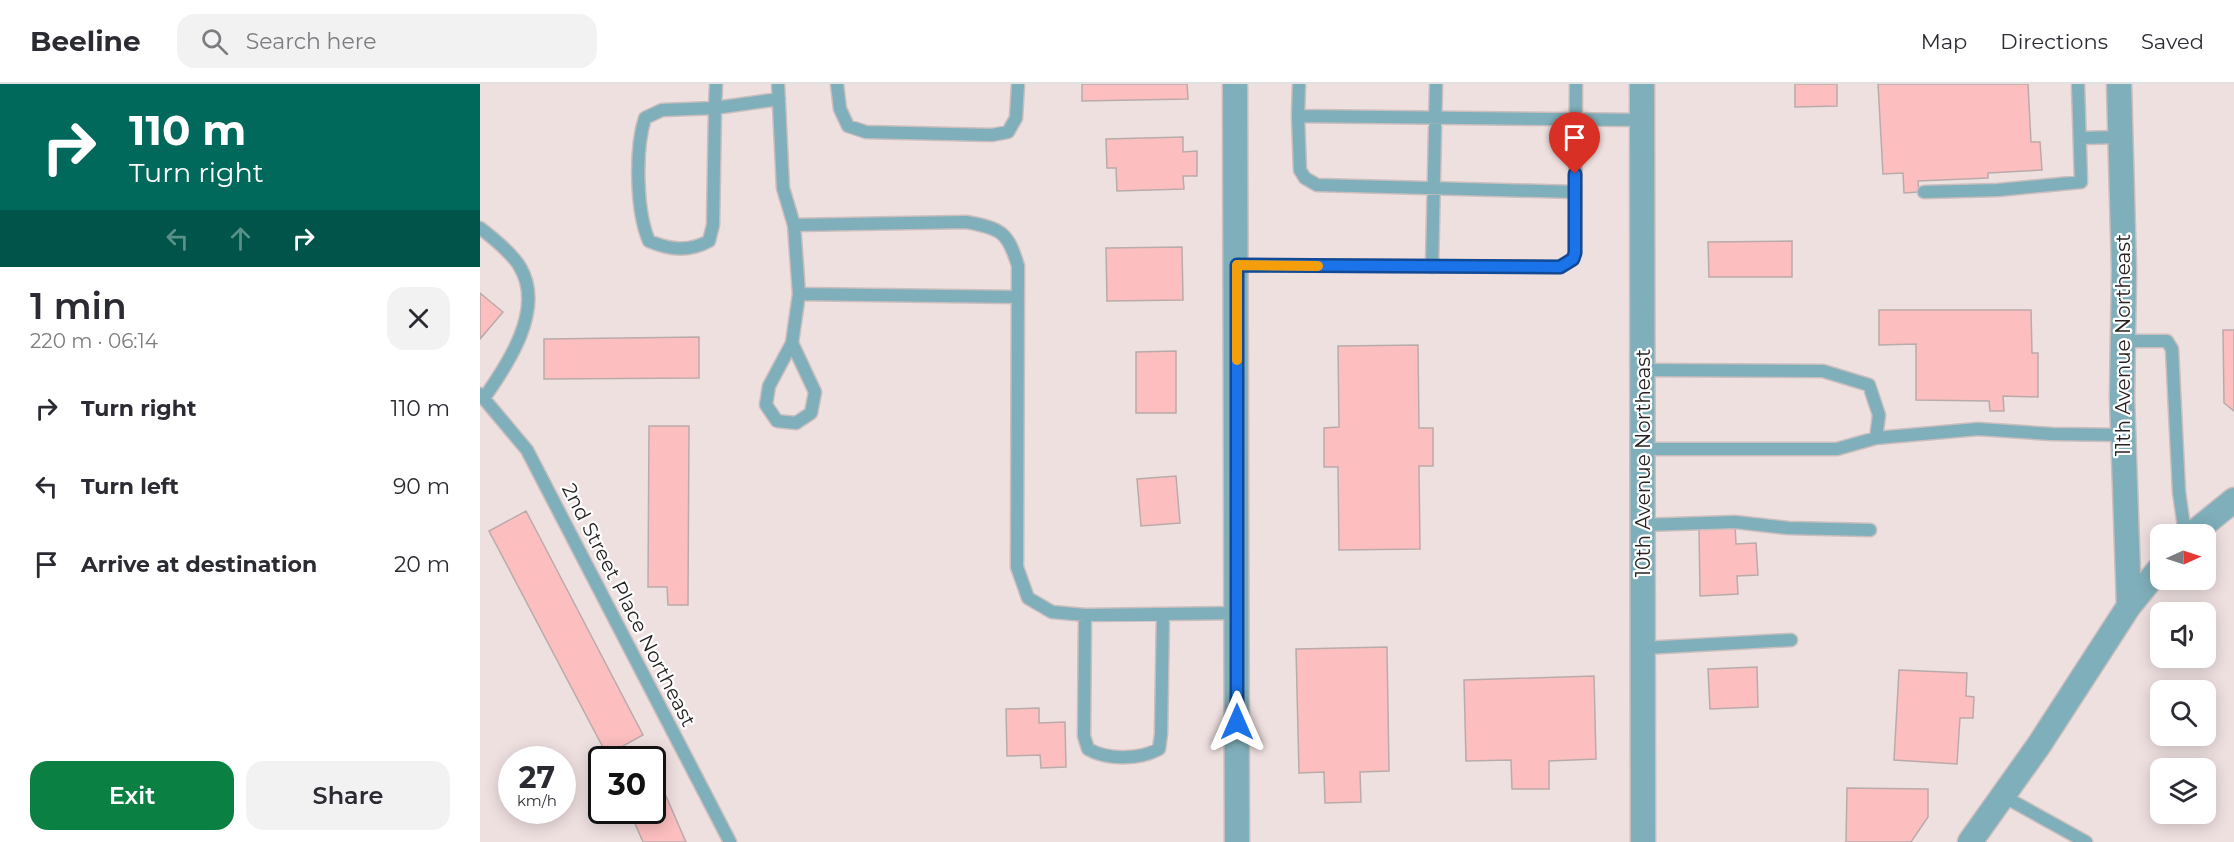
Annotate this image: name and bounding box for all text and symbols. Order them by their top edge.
search box [177,14,597,68]
text: Beeline [30,24,141,58]
icon: search [198,25,231,58]
text: Search here [246,28,377,55]
text: Map [1921,29,1967,54]
text: Directions [2000,29,2108,54]
text: Saved [2141,29,2204,54]
text: 110 m [129,104,246,156]
icon: right [30,108,108,186]
pin [1549,112,1600,174]
icon: arrive [1558,121,1591,154]
text: Turn right [129,156,264,189]
icon: left [161,222,194,255]
icon: ahead [224,222,257,255]
icon: right [287,222,320,255]
street label: 11th Avenue Northeast [2111,234,2135,456]
text: 1 min [30,284,127,328]
button: close [387,287,450,350]
text: 220 m · 06:14 [30,329,158,353]
street label: 10th Avenue Northeast [1631,349,1655,577]
icon: right [30,392,63,425]
text: Turn right [81,395,196,422]
text: 110 m [390,395,450,422]
icon: left [30,470,63,503]
text: Turn left [81,473,179,500]
text: 90 m [393,473,450,500]
street label: 2nd Street Place Northeast [557,479,701,731]
north arrow [2150,524,2216,590]
map controls [2150,524,2216,824]
icon: arrive [30,548,63,581]
text: Arrive at destination [81,551,317,578]
text: 20 m [394,551,450,578]
button: sound [2150,602,2216,668]
button: search [2150,680,2216,746]
position arrow [1205,690,1269,754]
speed limit sign: 30 [588,746,666,824]
button: layers [2150,758,2216,824]
text: 27 [519,759,555,796]
button: Exit [30,761,234,830]
button: Share [246,761,450,830]
text: km/h [517,791,557,810]

